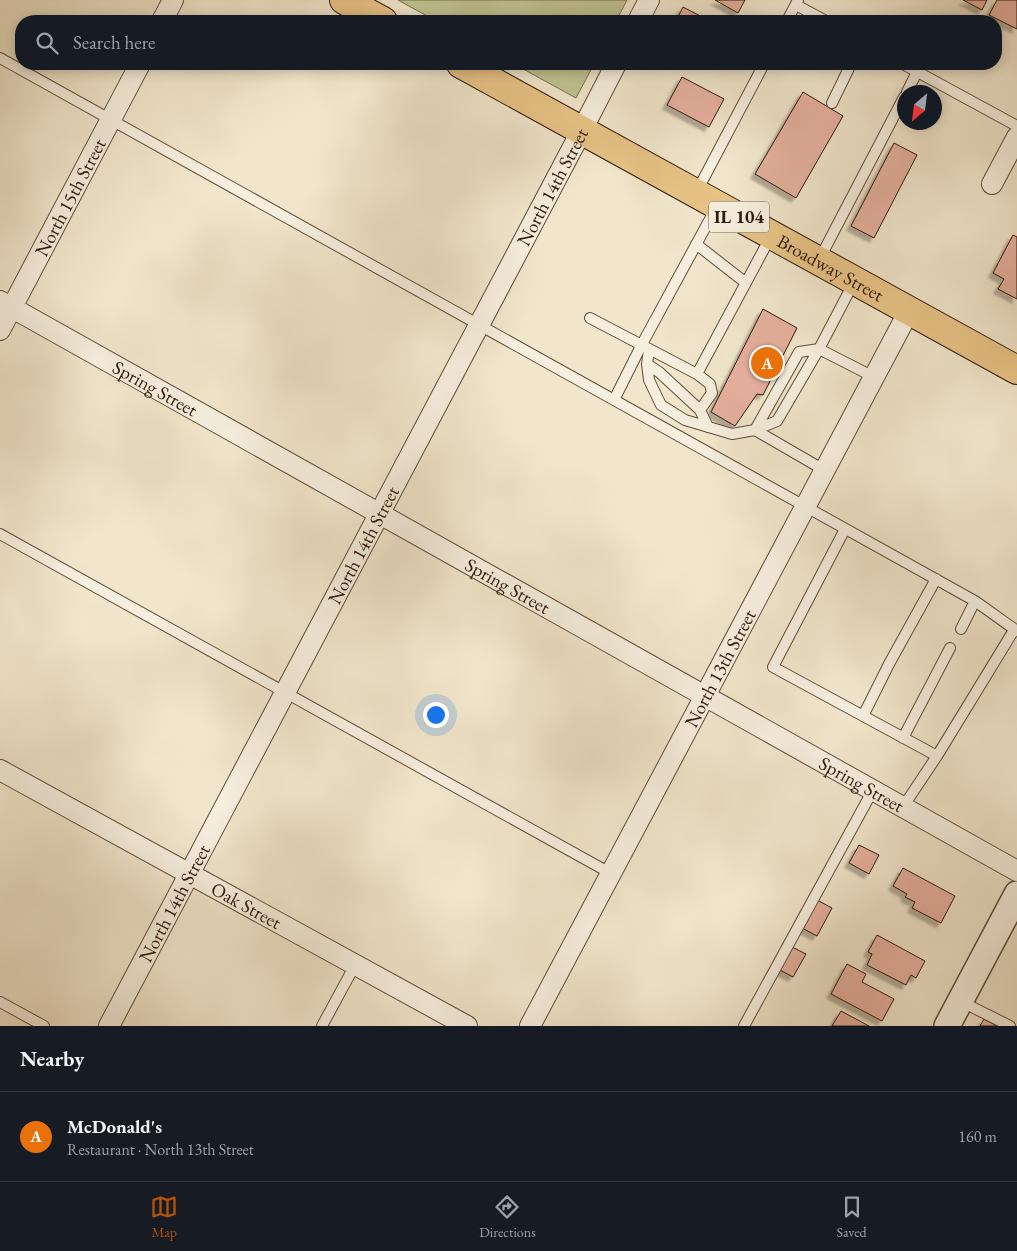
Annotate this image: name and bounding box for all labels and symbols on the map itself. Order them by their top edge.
north arrow [897,85,942,130]
street label: North 14th Street [511,124,594,250]
street label: North 15th Street [29,134,112,261]
road number: IL 104 [709,202,769,232]
street label: Broadway Street [773,229,888,307]
pin: A [751,344,783,382]
street label: Spring Street [108,355,202,422]
street label: North 14th Street [322,482,405,608]
street label: Spring Street [460,552,554,620]
street label: North 13th Street [679,605,762,732]
your location [423,702,449,728]
street label: Spring Street [815,751,909,818]
street label: North 14th Street [133,840,216,967]
street label: Oak Street [207,876,286,935]

